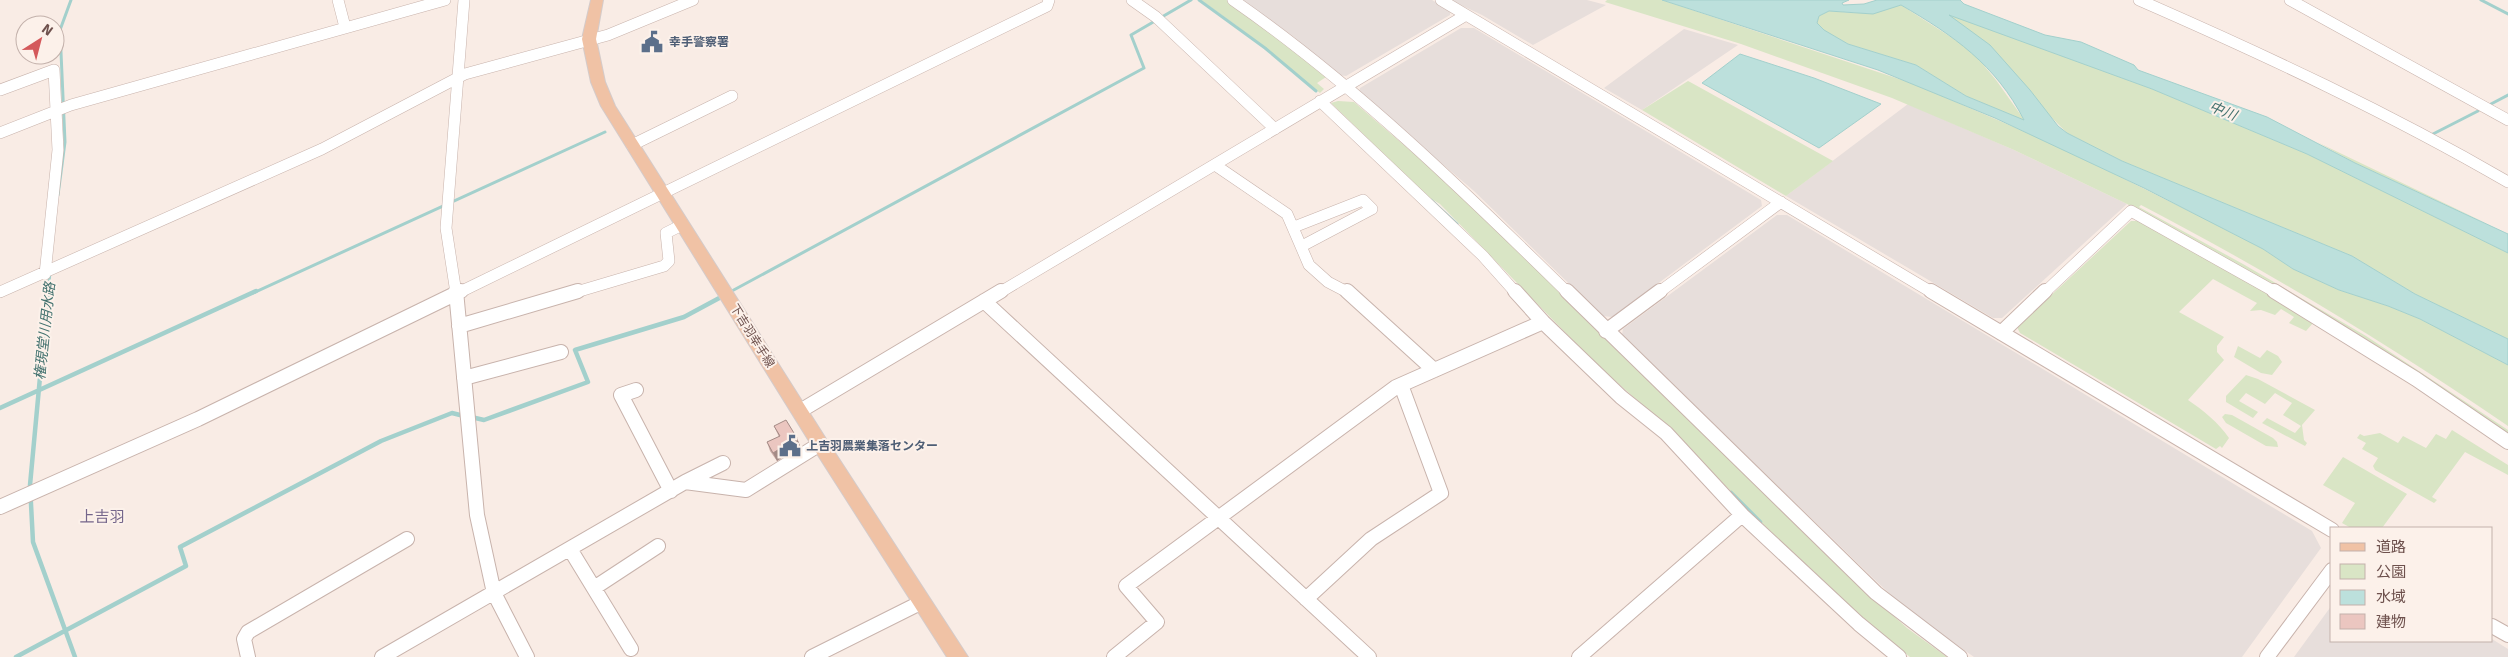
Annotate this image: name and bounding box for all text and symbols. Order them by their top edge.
north arrow [15,15,65,65]
text: N [38,20,56,40]
public building icon: 幸手警察署 [639,29,665,55]
place label: 幸手警察署 [669,35,729,50]
water label: 中川 [2207,98,2241,125]
water label: 権現堂川用水路 [31,280,59,381]
street label: 下吉羽幸手線 [727,301,777,371]
public building icon: 上吉羽農業集落センター [777,433,803,459]
place label: 上吉羽農業集落センター [806,439,938,454]
district label: 上吉羽 [79,508,125,526]
legend [2330,527,2493,642]
text: 道路 [2376,538,2406,556]
text: 公園 [2376,563,2406,581]
text: 水域 [2376,588,2406,606]
text: 建物 [2376,613,2406,631]

